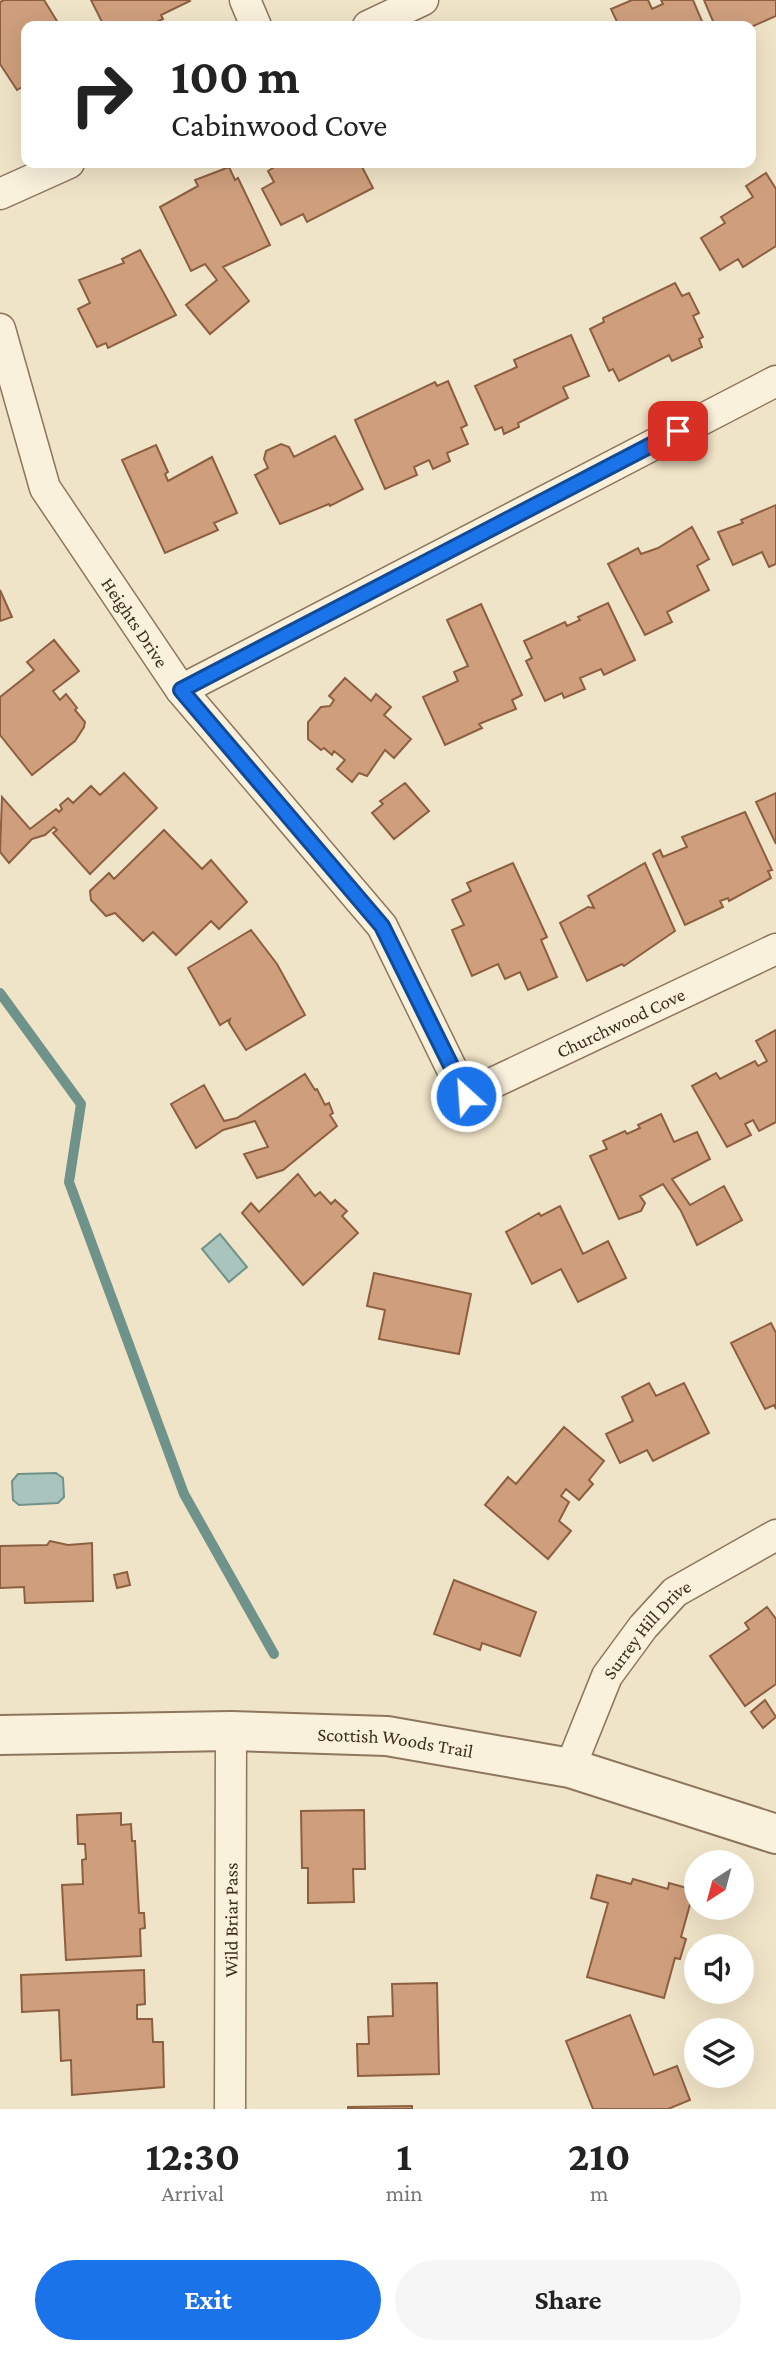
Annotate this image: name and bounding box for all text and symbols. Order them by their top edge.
icon: right [56,49,147,140]
text: 100 m [171,49,300,104]
text: Cabinwood Cove [171,107,387,143]
pin [648,401,708,461]
icon: arrive [659,412,697,450]
street label: Heights Drive [98,573,173,671]
street label: Churchwood Cove [553,983,688,1062]
position arrow [429,1059,503,1133]
street label: Surrey Hill Drive [598,1575,694,1683]
street label: Scottish Woods Trail [317,1723,475,1761]
north arrow [684,1850,754,1920]
map controls [684,1850,754,2088]
street label: Wild Briar Pass [220,1862,241,1978]
button: sound [684,1934,754,2004]
button: layers [684,2018,754,2088]
text: 12:30 [145,2132,240,2179]
text: 1 [396,2132,412,2179]
text: 210 [568,2132,631,2179]
text: Arrival [162,2180,224,2206]
text: min [386,2180,423,2206]
text: m [590,2180,608,2206]
button: Exit [35,2260,381,2340]
button: Share [395,2260,741,2340]

